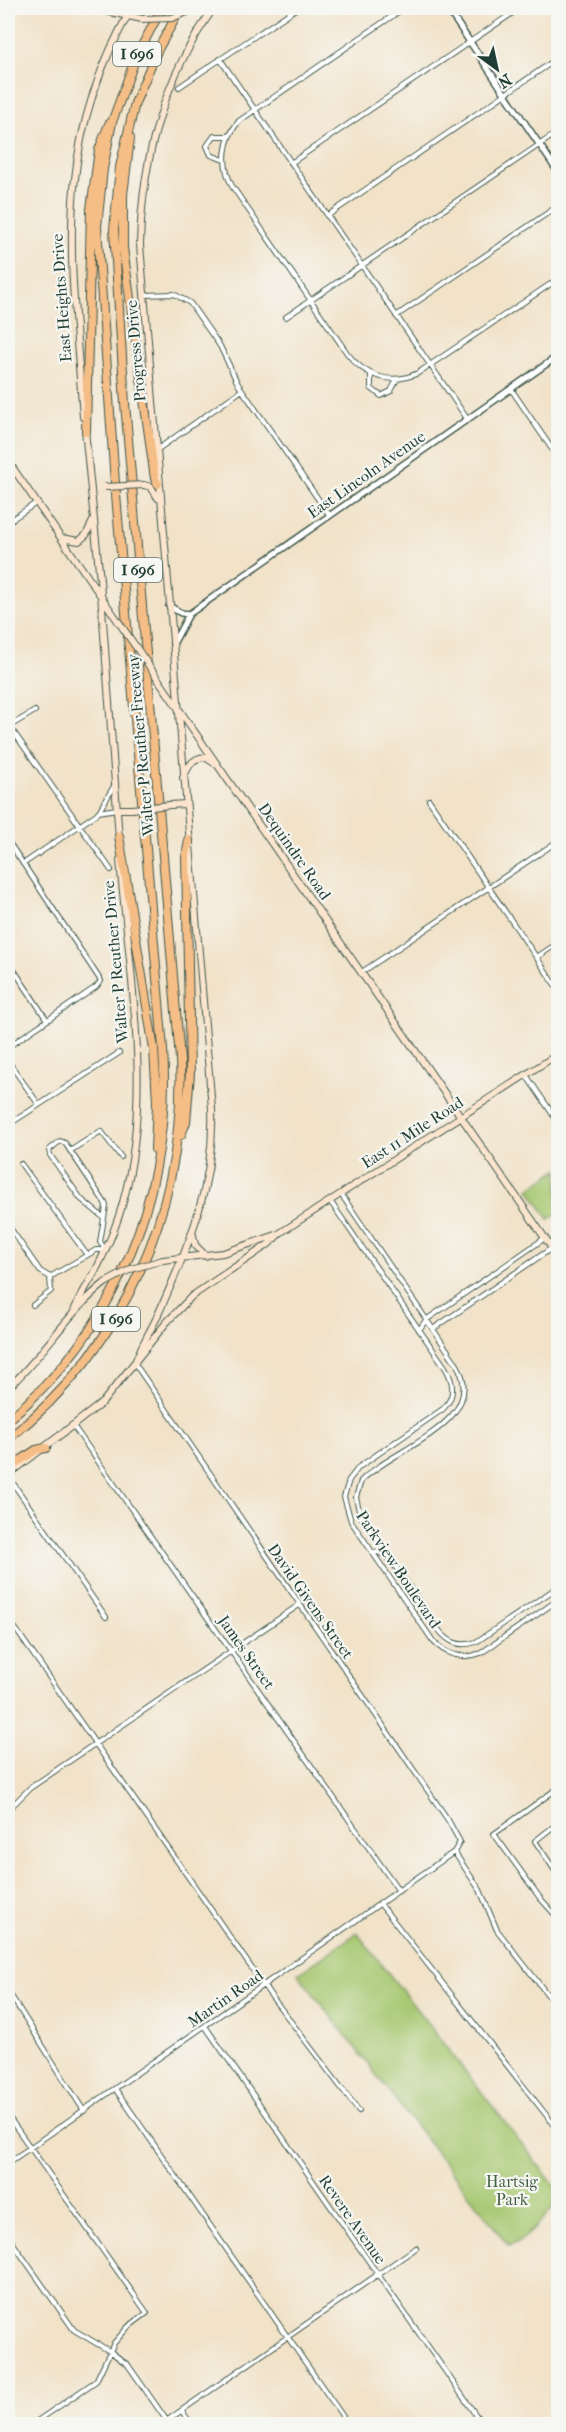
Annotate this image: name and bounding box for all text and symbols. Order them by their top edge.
north arrow [467,39,527,99]
road number: I 696 [113,42,161,66]
text: N [494,70,515,93]
street label: East Heights Drive [48,233,75,363]
street label: Progress Drive [122,299,149,403]
street label: East Lincoln Avenue [304,427,429,522]
road number: I 696 [114,558,162,582]
street label: Walter P Reuther Freeway [123,653,158,838]
street label: Dequindre Road [254,799,335,904]
street label: Walter P Reuther Drive [99,880,132,1045]
street label: East 11 Mile Road [358,1092,467,1172]
road number: I 696 [92,1307,140,1331]
street label: Parkview Boulevard [352,1507,445,1632]
street label: David Givens Street [264,1540,358,1663]
street label: James Street [213,1610,279,1693]
street label: Martin Road [184,1965,267,2031]
street label: Revere Avenue [315,2171,390,2268]
park label: Hartsig Park [486,2172,538,2209]

